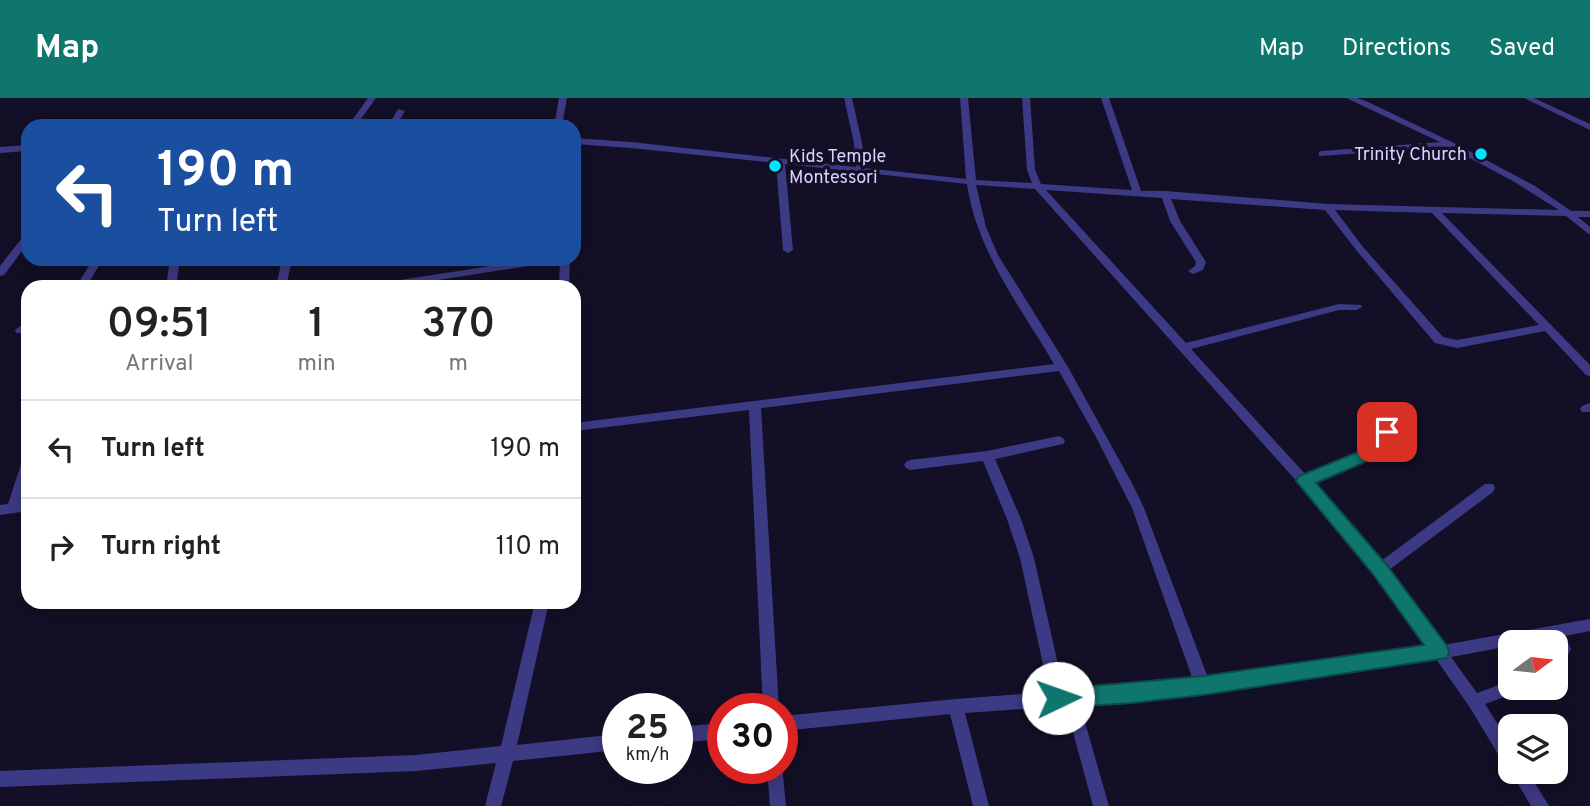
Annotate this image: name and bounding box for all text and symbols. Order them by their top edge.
text: Map [35,28,99,70]
text: Map [1259,34,1304,64]
text: Directions [1342,34,1451,64]
text: Saved [1489,34,1555,64]
text: 190 m [157,142,294,204]
place label: Trinity Church [1354,144,1467,167]
place label: Kids Temple Montessori [789,146,886,190]
marker: Trinity Church [1473,146,1489,162]
icon: left [42,147,133,238]
marker: Kids Temple Montessori [767,158,783,174]
text: Turn left [157,203,278,243]
text: 09:51 [107,299,212,352]
text: 1 [308,299,325,352]
text: 370 [421,299,495,352]
text: Arrival [125,350,193,379]
text: min [297,350,336,379]
text: m [449,350,468,379]
pin [1357,402,1417,462]
icon: arrive [1368,413,1406,451]
icon: left [42,430,80,468]
text: Turn left [101,433,205,466]
text: 190 m [490,433,560,466]
icon: right [42,528,80,566]
text: Turn right [101,531,221,564]
text: 110 m [496,531,560,564]
north arrow [1498,630,1568,700]
map controls [1498,630,1568,784]
position arrow [1021,661,1095,735]
speed limit sign: 30 [707,693,798,784]
text: 25 [626,707,669,751]
button: layers [1498,714,1568,784]
text: km/h [626,744,669,767]

